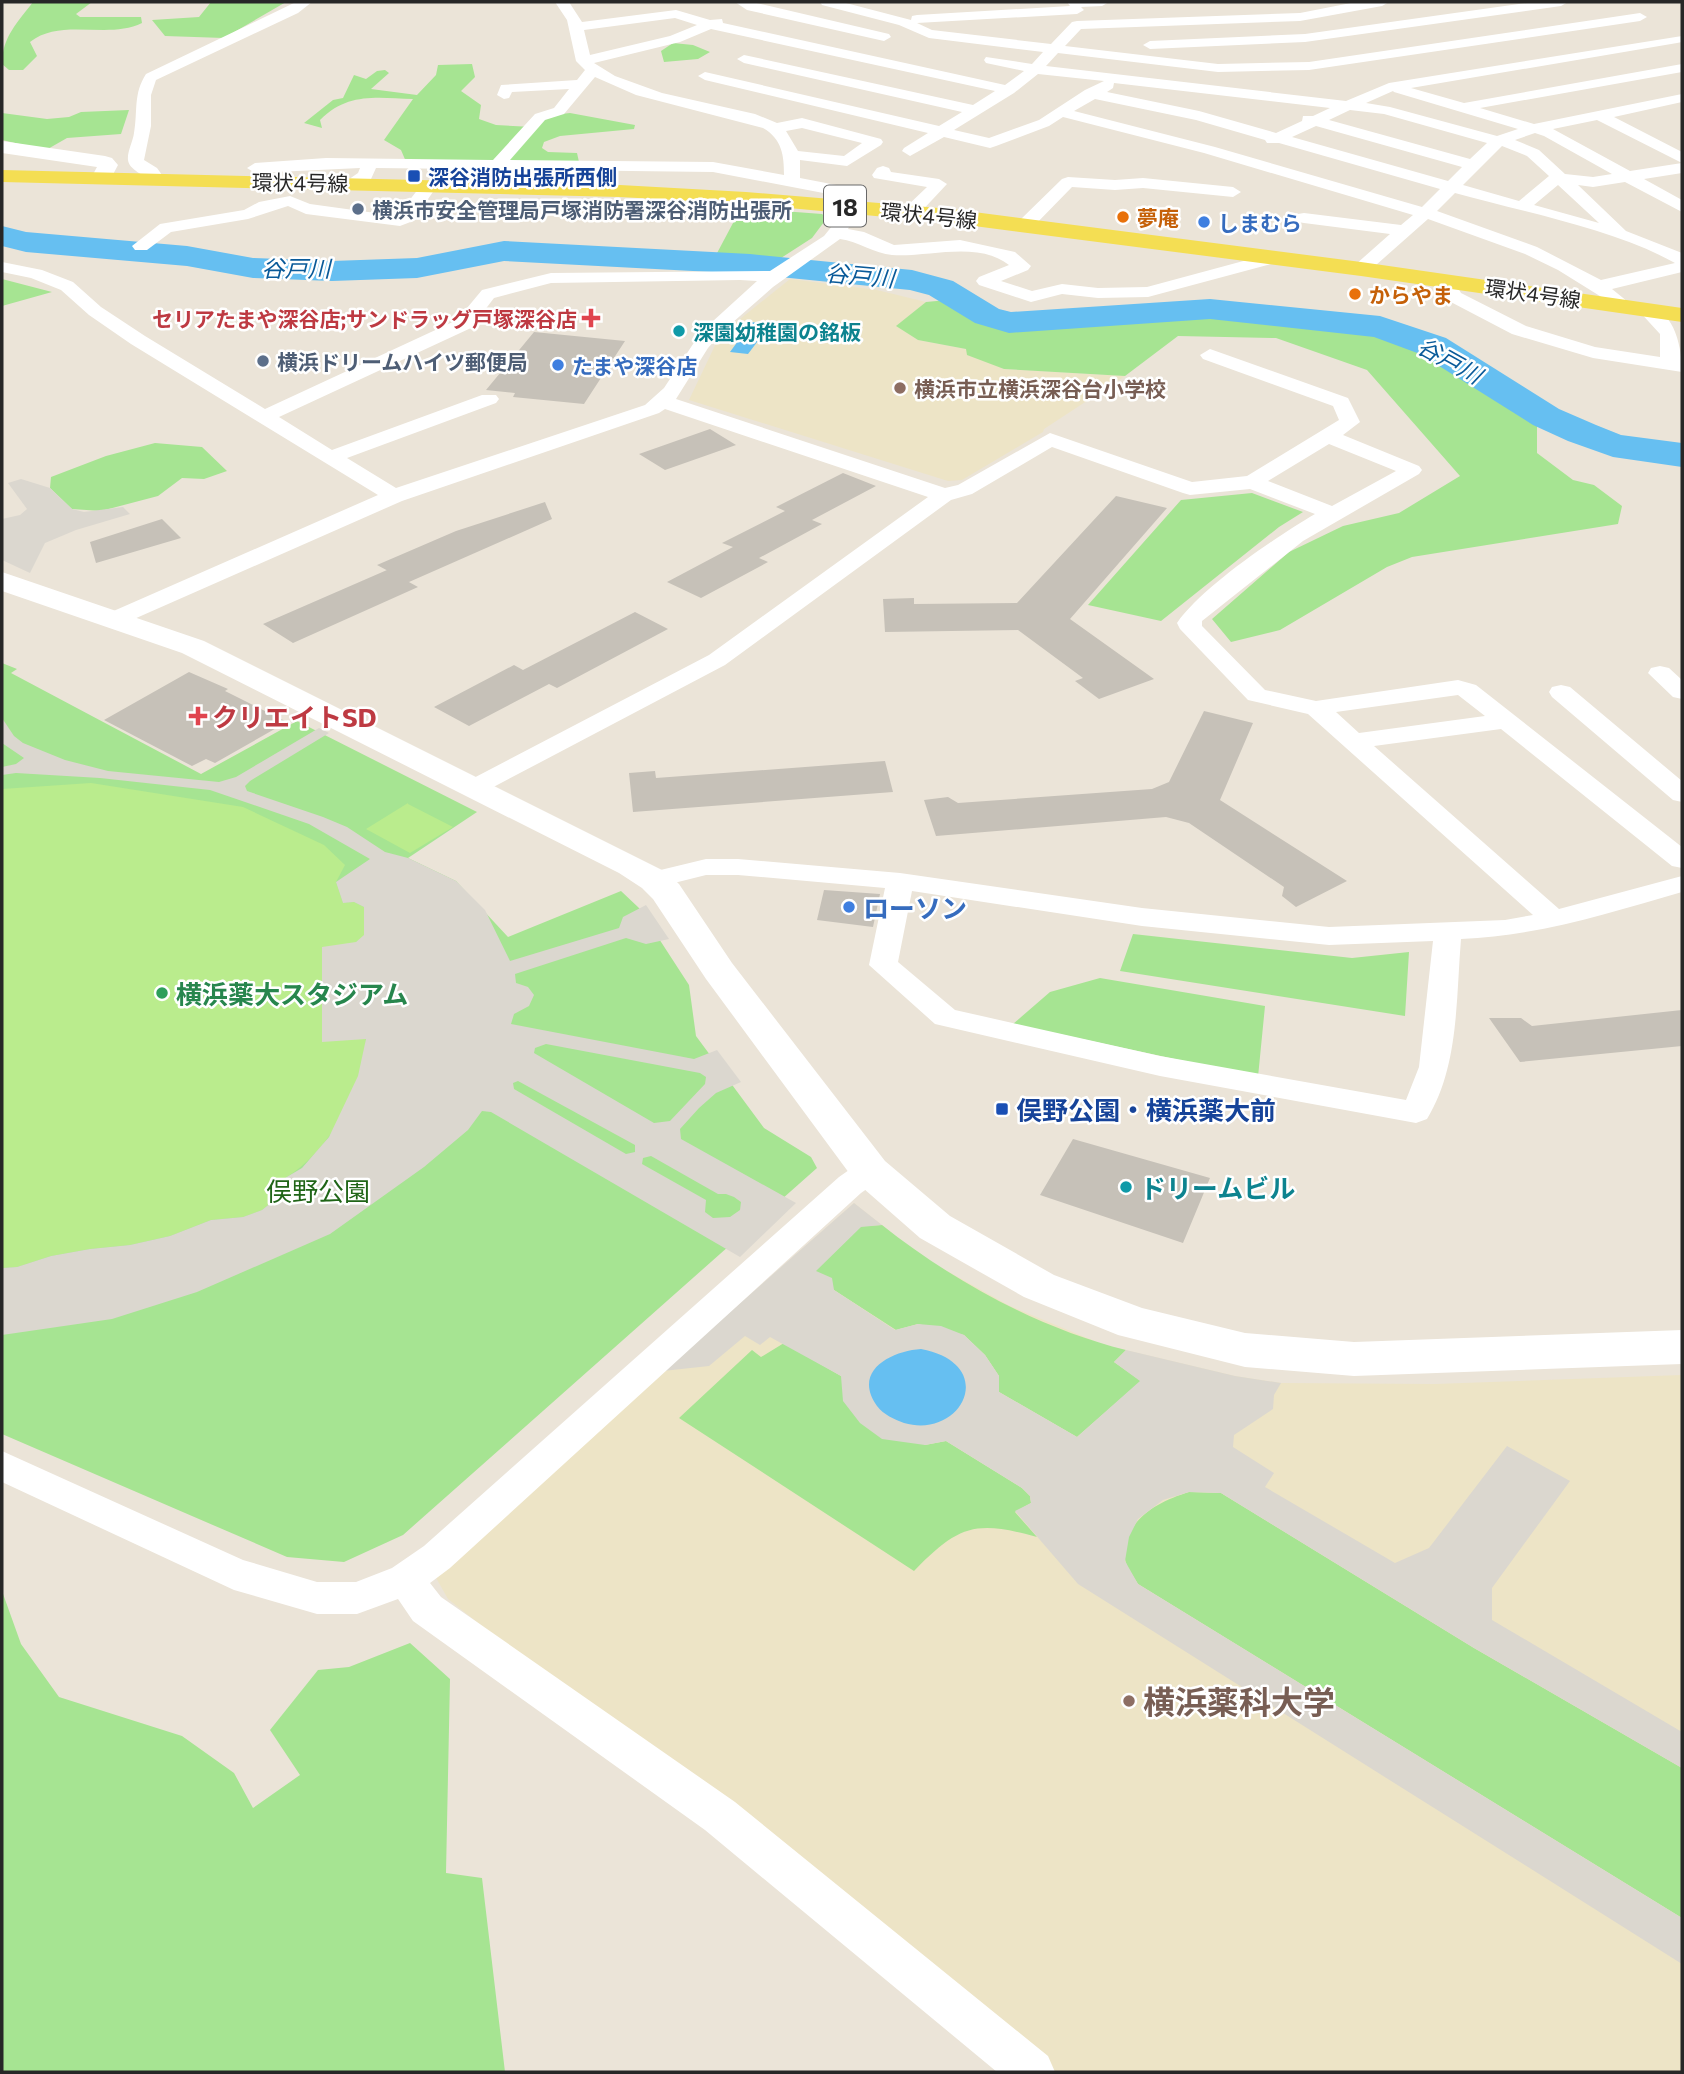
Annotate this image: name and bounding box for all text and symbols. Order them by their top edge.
place label: 深谷消防出張所西側 [428,164,617,189]
marker: 深谷消防出張所西側 [406,168,422,184]
street label: 環状4号線 [251,169,349,195]
road number: 18 [824,186,866,226]
place label: 横浜市安全管理局戸塚消防署深谷消防出張所 [372,197,792,222]
street label: 環状4号線 [880,198,978,232]
marker: 横浜市安全管理局戸塚消防署深谷消防出張所 [350,201,366,217]
place label: 夢庵 [1137,205,1179,230]
marker: 夢庵 [1115,209,1131,225]
place label: しまむら [1218,210,1302,235]
marker: しまむら [1196,214,1212,230]
water label: 谷戸川 [262,254,334,282]
water label: 谷戸川 [824,258,899,292]
street label: 環状4号線 [1483,274,1583,312]
place label: からやま [1369,282,1453,307]
marker: からやま [1347,286,1363,302]
place label: セリアたまや深谷店;サンドラッグ戸塚深谷店 [152,306,577,331]
marker: セリアたまや深谷店;サンドラッグ戸塚深谷店 [583,310,599,326]
place label: 深園幼稚園の銘板 [693,319,861,344]
marker: 深園幼稚園の銘板 [671,323,687,339]
water label: 谷戸川 [1413,331,1490,390]
place label: 横浜ドリームハイツ郵便局 [277,349,528,374]
marker: 横浜ドリームハイツ郵便局 [255,353,271,369]
place label: たまや深谷店 [572,353,697,378]
marker: たまや深谷店 [550,357,566,373]
place label: 横浜市立横浜深谷台小学校 [914,376,1166,401]
marker: 横浜市立横浜深谷台小学校 [892,380,908,396]
place label: クリエイトSD [212,701,377,732]
marker: クリエイトSD [190,708,206,724]
place label: ローソン [863,892,967,923]
marker: ローソン [841,899,857,915]
place label: 横浜薬大スタジアム [176,978,408,1009]
marker: 横浜薬大スタジアム [154,985,170,1001]
place label: 俣野公園・横浜薬大前 [1016,1094,1276,1125]
marker: 俣野公園・横浜薬大前 [994,1101,1010,1117]
place label: ドリームビル [1140,1172,1295,1203]
park label: 俣野公園 [266,1175,370,1206]
marker: ドリームビル [1118,1179,1134,1195]
place label: 横浜薬科大学 [1143,1681,1335,1721]
marker: 横浜薬科大学 [1121,1693,1137,1709]

